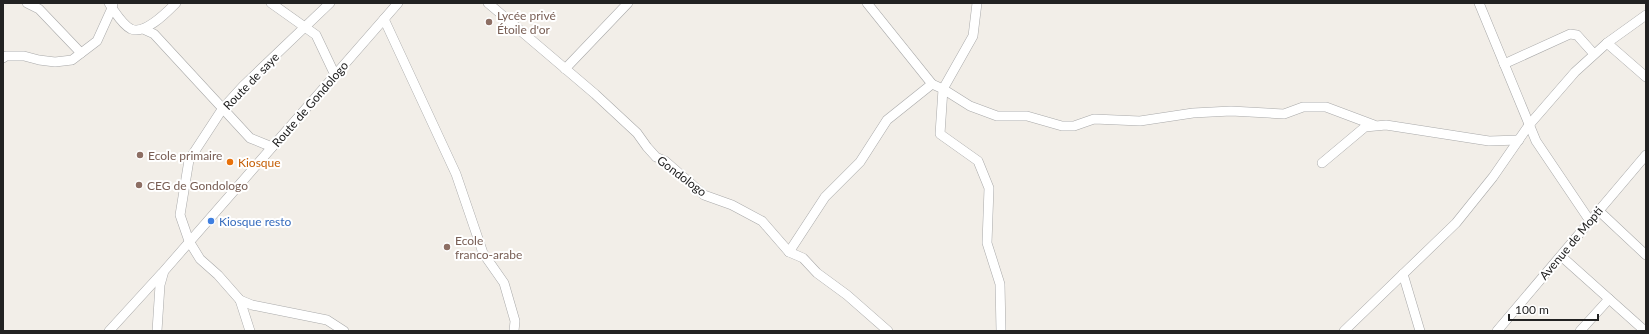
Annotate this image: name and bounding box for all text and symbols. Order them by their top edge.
place label: Lycée privé Étoile d'or [497,8,556,37]
marker: Lycée privé Étoile d'or [484,17,494,27]
street label: Route de saye [220,49,282,113]
street label: Route de Gondologo [269,58,351,150]
place label: Ecole primaire [148,148,222,163]
marker: Ecole primaire [135,150,145,160]
street label: Gondologo [654,152,710,200]
place label: Kiosque [238,155,281,170]
marker: Kiosque [225,157,235,167]
place label: CEG de Gondologo [147,178,248,193]
marker: CEG de Gondologo [134,180,144,190]
street label: Avenue de Mopti [1536,203,1606,283]
place label: Kiosque resto [219,214,292,229]
marker: Kiosque resto [206,216,216,226]
place label: Ecole franco-arabe [455,233,522,262]
marker: Ecole franco-arabe [442,242,452,252]
scale bar [1509,296,1598,322]
text: 100 m [1515,302,1549,317]

